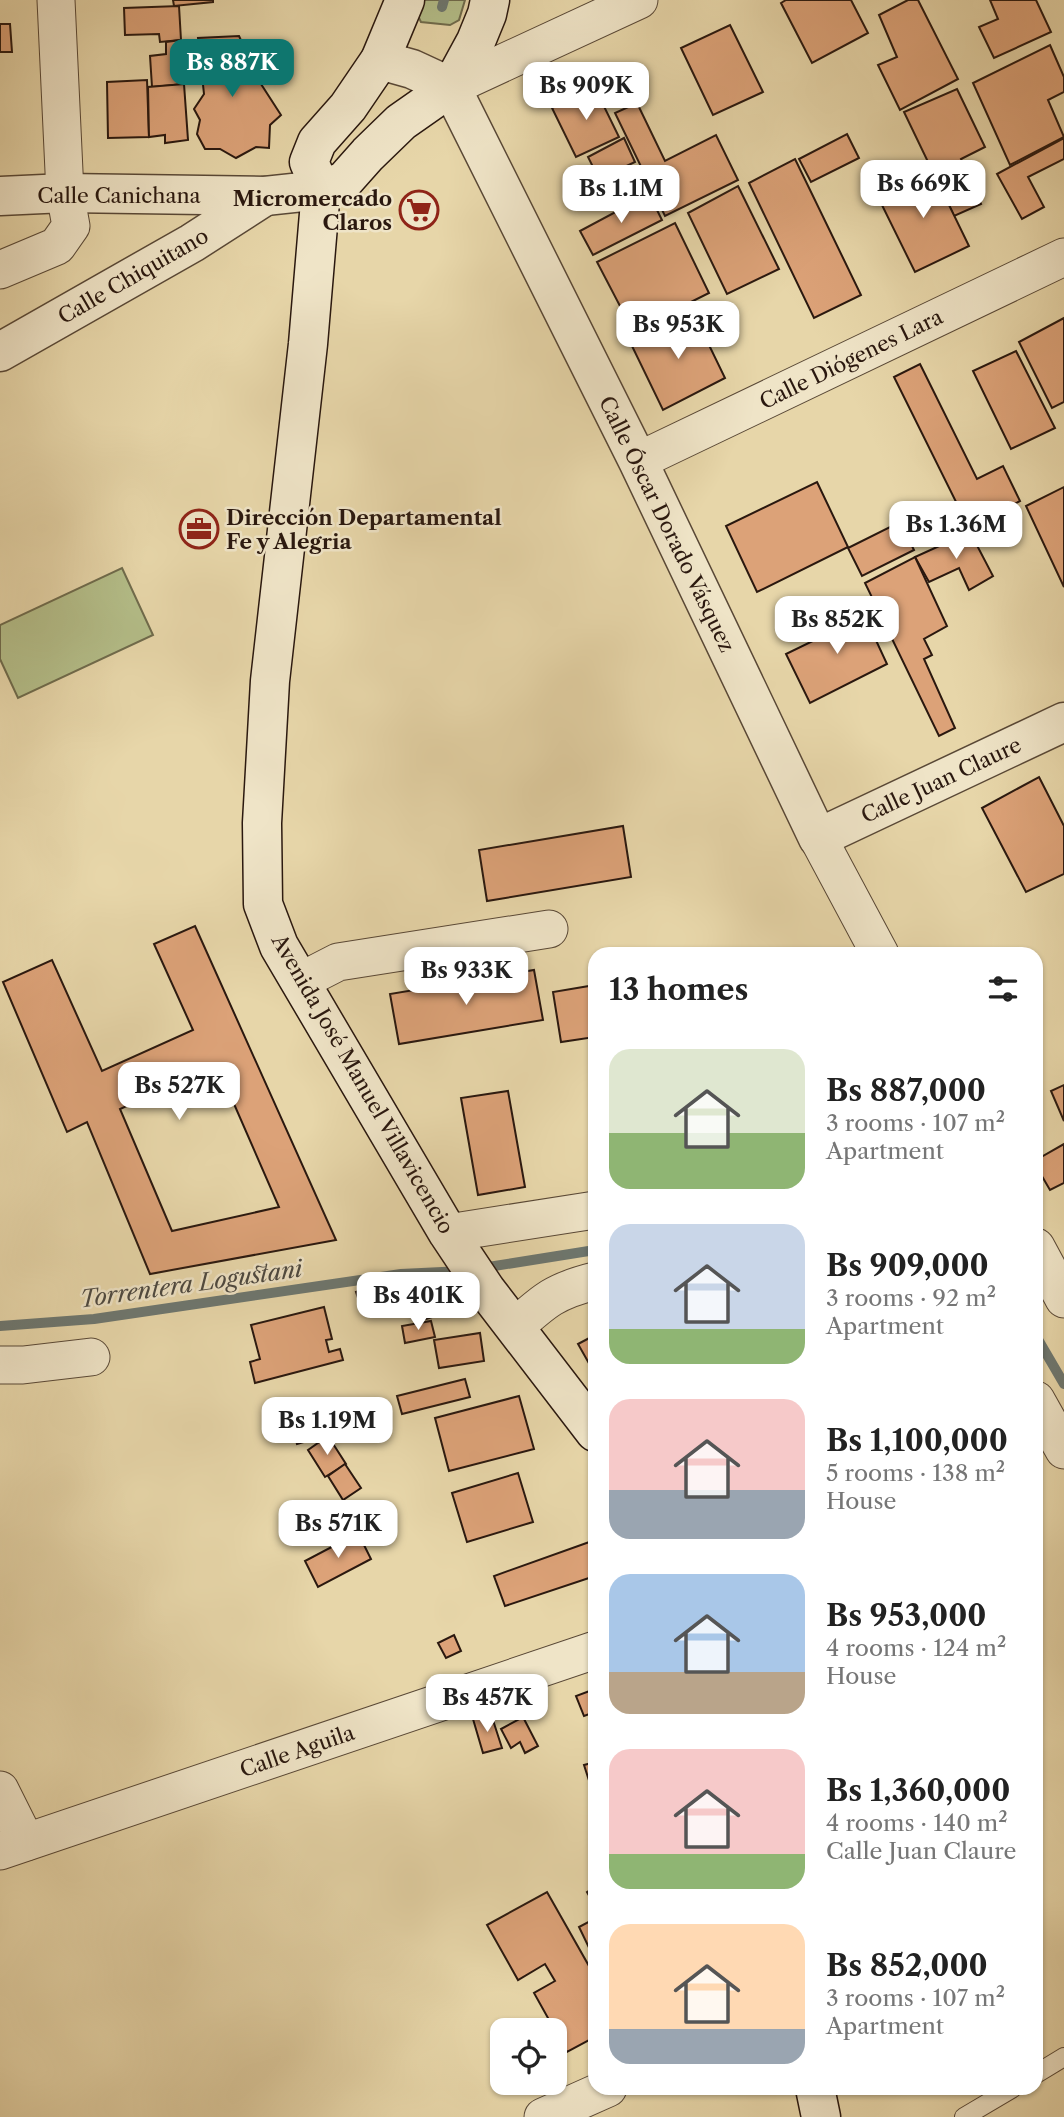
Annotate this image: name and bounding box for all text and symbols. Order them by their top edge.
pin: Bs 887K [167,40,297,99]
text: Bs 887K [186,48,278,76]
pin: Bs 909K [521,62,651,122]
text: Bs 909K [539,71,633,99]
pin: Bs 669K [858,160,988,220]
pin: Bs 1.1M [556,166,686,225]
text: Bs 669K [876,169,970,197]
text: Bs 1.1M [578,174,664,202]
street label: Calle Canichana [37,183,202,208]
place label: Micromercado Claros [233,186,392,235]
supermarket icon: Micromercado Claros [398,189,440,231]
street label: Calle Chiquitano [53,223,213,329]
pin: Bs 953K [613,302,743,361]
street label: Calle Diógenes Lara [755,303,947,414]
text: Bs 953K [632,310,724,338]
street label: Calle Óscar Dorado Vásquez [594,392,740,656]
pin: Bs 1.36M [884,502,1028,561]
place label: Dirección Departamental Fe y Alegria [226,505,502,554]
office icon: Dirección Departamental Fe y Alegria [178,508,220,550]
text: Bs 1.36M [905,510,1007,538]
pin: Bs 852K [772,596,902,656]
text: Bs 852K [791,605,883,633]
street label: Calle Juan Claure [857,732,1025,828]
street label: Avenida José Manuel Villavicencio [266,929,459,1238]
pin: Bs 933K [401,948,531,1007]
text: Bs 933K [420,956,512,984]
icon: filters [984,970,1022,1008]
text: 13 homes [609,971,748,1008]
pin: Bs 527K [114,1062,244,1122]
text: Bs 527K [134,1071,224,1099]
text: Bs 887,000 [826,1072,986,1109]
icon: home [665,1077,749,1161]
text: 3 rooms · 107 m² [826,1109,1005,1137]
text: Apartment [826,1137,944,1165]
text: Bs 909,000 [826,1247,989,1284]
icon: home [665,1252,749,1336]
water label: Torrentera Logustani [78,1254,306,1313]
pin: Bs 401K [353,1272,483,1332]
text: Bs 401K [373,1281,463,1309]
text: 3 rooms · 92 m² [826,1284,996,1312]
text: Apartment [826,1312,944,1340]
pin: Bs 1.19M [255,1398,399,1457]
text: Bs 1.19M [278,1406,376,1434]
text: Bs 1,100,000 [826,1422,1008,1459]
icon: home [665,1427,749,1511]
text: 5 rooms · 138 m² [826,1459,1005,1487]
text: House [826,1487,896,1515]
pin: Bs 571K [273,1500,403,1560]
text: Bs 571K [295,1509,381,1537]
text: Bs 953,000 [826,1597,986,1634]
icon: home [665,1602,749,1686]
text: 4 rooms · 124 m² [826,1634,1006,1662]
text: House [826,1662,896,1690]
pin: Bs 457K [422,1674,552,1734]
text: Bs 457K [442,1683,532,1711]
street label: Calle Aguila [236,1719,358,1782]
text: Bs 1,360,000 [826,1772,1010,1809]
icon: home [665,1777,749,1861]
text: 4 rooms · 140 m² [826,1809,1008,1837]
text: Calle Juan Claure [826,1837,1016,1865]
text: Bs 852,000 [826,1947,988,1984]
icon: home [665,1952,749,2036]
text: 3 rooms · 107 m² [826,1984,1005,2012]
text: Apartment [826,2012,944,2040]
map controls [490,2018,567,2095]
button: locate [490,2018,567,2095]

